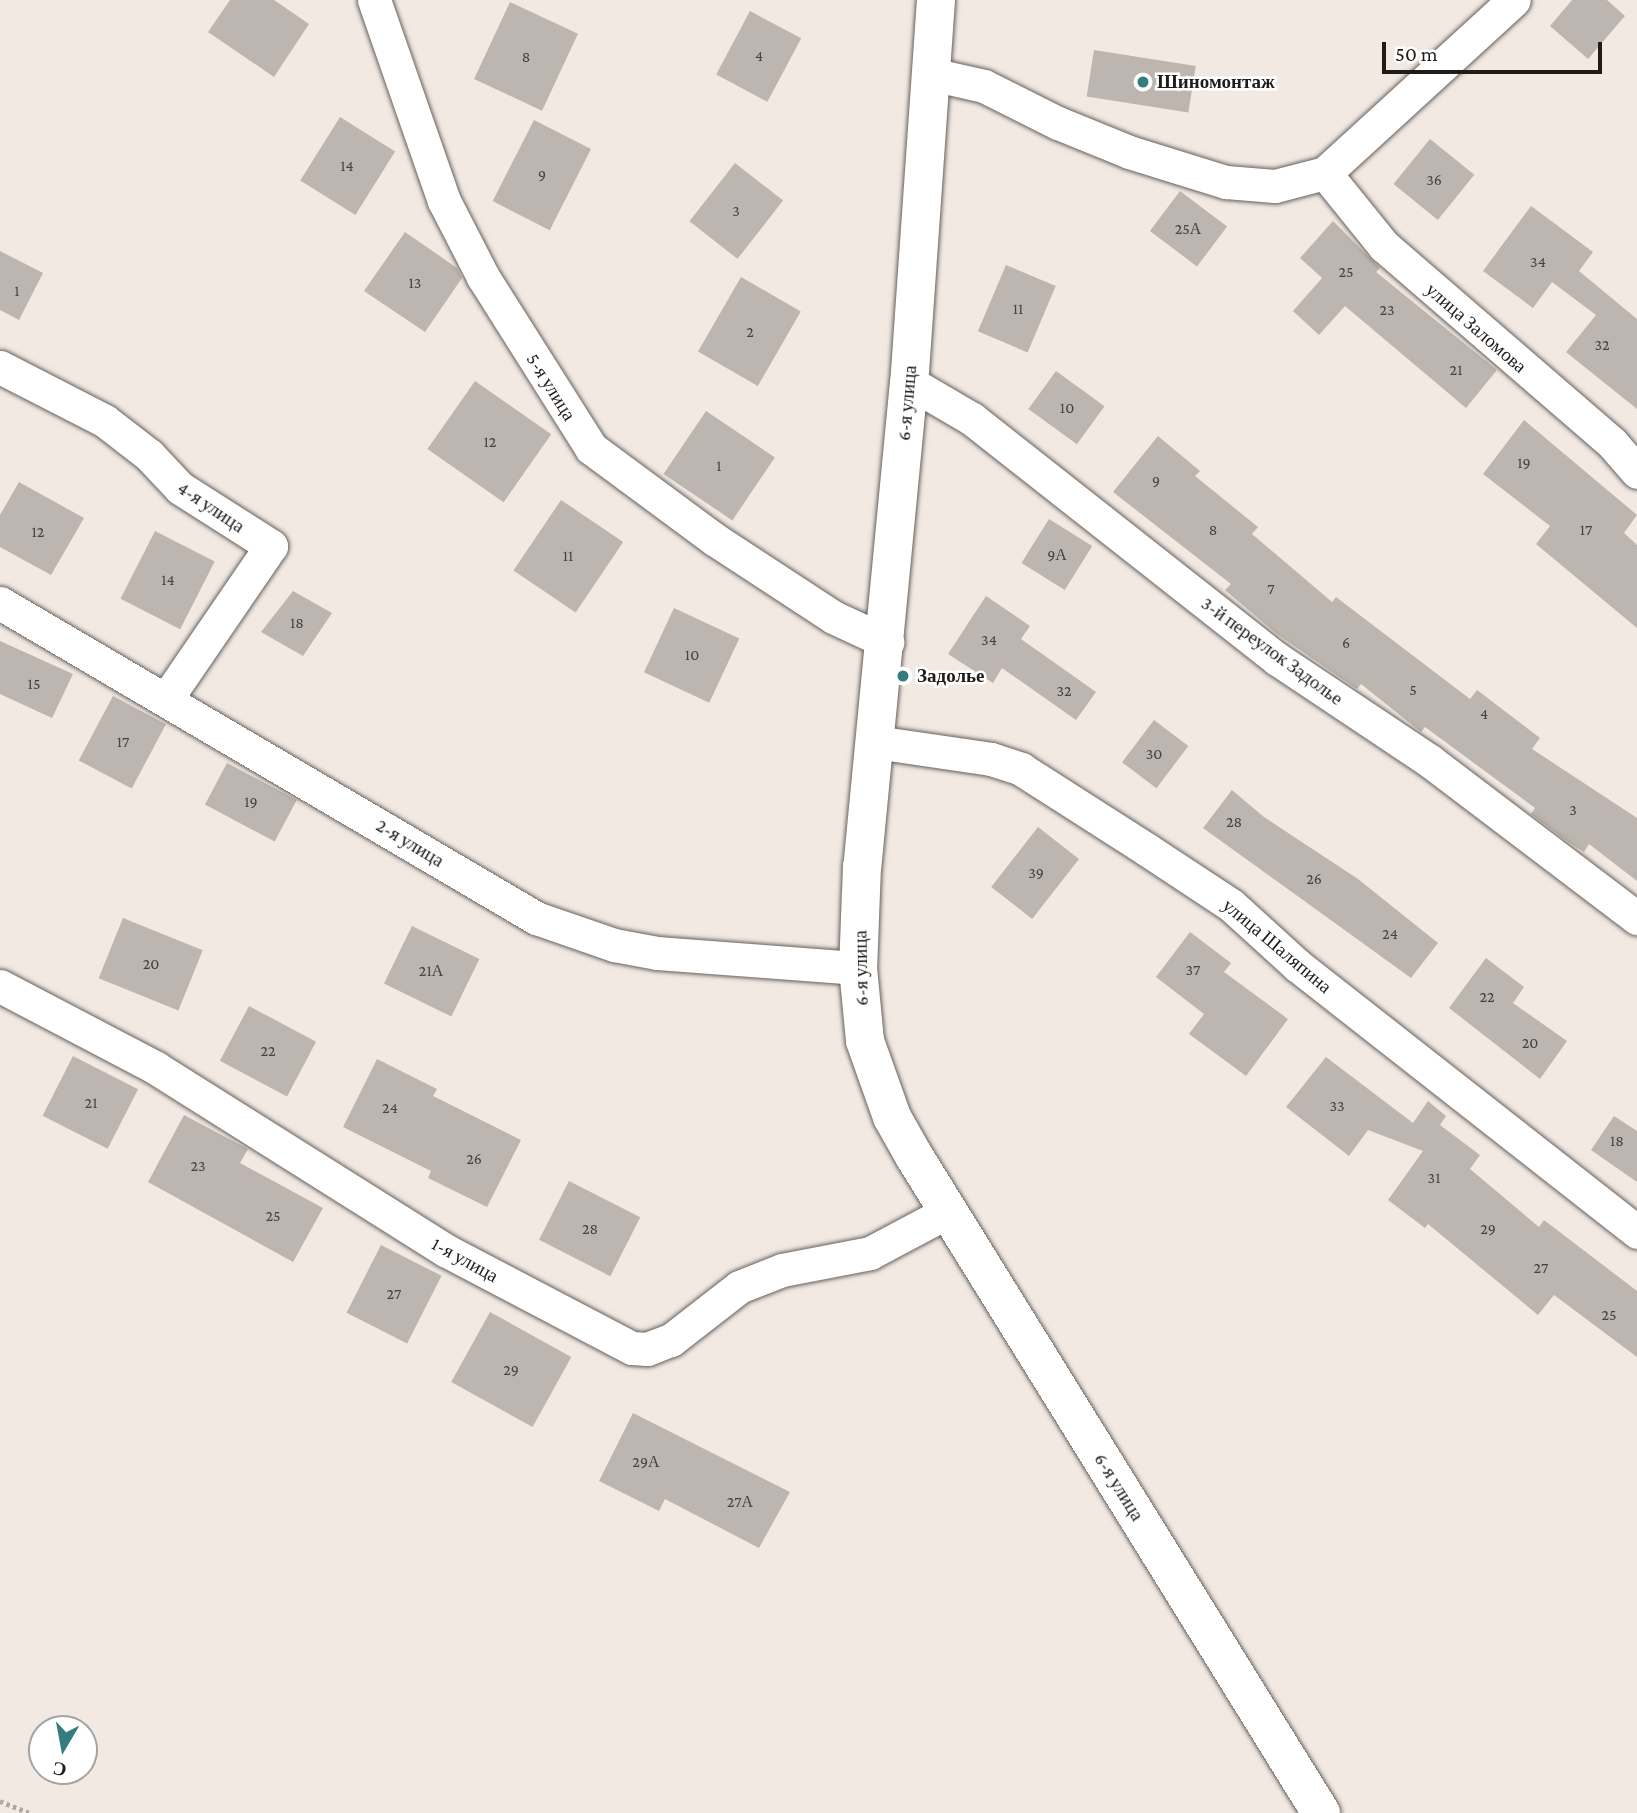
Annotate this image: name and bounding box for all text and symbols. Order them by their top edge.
scale bar [1385,28,1606,72]
text: 50 m [1395,42,1438,66]
house number: 4 [755,46,763,66]
house number: 8 [522,47,530,67]
place label: Шиномонтаж [1157,71,1275,93]
marker: Шиномонтаж [1135,74,1151,90]
house number: 14 [340,156,354,176]
house number: 9 [538,165,546,185]
house number: 36 [1426,170,1442,190]
house number: 3 [732,201,740,221]
house number: 25А [1175,219,1201,239]
house number: 34 [1530,252,1546,272]
house number: 25 [1338,262,1354,282]
house number: 13 [409,273,421,293]
street label: улица Заломова [1421,278,1531,378]
house number: 1 [14,281,20,301]
house number: 11 [1013,299,1023,319]
house number: 23 [1379,300,1395,320]
house number: 2 [746,322,754,342]
house number: 32 [1594,335,1610,355]
street label: 5-я улица [521,349,581,425]
house number: 21 [1450,360,1462,380]
street label: 6-я улица [892,364,922,442]
house number: 10 [1060,398,1074,418]
house number: 12 [484,432,496,452]
house number: 19 [1517,453,1531,473]
house number: 1 [716,456,722,476]
house number: 9 [1152,471,1160,491]
street label: 4-я улица [173,476,249,538]
house number: 8 [1209,520,1217,540]
house number: 17 [1580,520,1592,540]
house number: 12 [32,522,44,542]
house number: 9А [1047,545,1067,565]
house number: 11 [563,546,573,566]
house number: 14 [161,570,175,590]
house number: 7 [1267,579,1275,599]
street label: 3-й переулок Задолье [1197,592,1347,710]
house number: 18 [290,613,304,633]
house number: 34 [981,630,997,650]
house number: 6 [1342,633,1350,653]
house number: 10 [685,645,699,665]
place label: Задолье [917,665,985,687]
marker: Задолье [895,668,911,684]
house number: 15 [28,674,40,694]
house number: 5 [1409,680,1417,700]
house number: 32 [1056,681,1072,701]
house number: 4 [1480,704,1488,724]
house number: 17 [117,732,129,752]
house number: 30 [1146,744,1162,764]
house number: 19 [244,792,258,812]
house number: 3 [1569,800,1577,820]
house number: 28 [1226,812,1242,832]
street label: 2-я улица [372,814,448,872]
house number: 39 [1028,863,1044,883]
house number: 26 [1306,869,1322,889]
street label: улица Шаляпина [1218,894,1336,998]
house number: 24 [1382,924,1398,944]
street label: 6-я улица [849,930,873,1006]
house number: 20 [143,954,159,974]
house number: 37 [1186,960,1200,980]
house number: 21А [419,961,443,981]
house number: 22 [1479,987,1495,1007]
house number: 20 [1522,1033,1538,1053]
house number: 22 [260,1041,276,1061]
house number: 21 [85,1093,97,1113]
house number: 33 [1329,1096,1345,1116]
house number: 24 [382,1098,398,1118]
house number: 18 [1610,1131,1624,1151]
house number: 26 [466,1149,482,1169]
house number: 23 [190,1156,206,1176]
house number: 31 [1428,1168,1440,1188]
house number: 25 [265,1206,281,1226]
house number: 28 [582,1219,598,1239]
house number: 29 [1480,1219,1496,1239]
street label: 1-я улица [428,1232,502,1288]
house number: 27 [1534,1258,1548,1278]
house number: 27 [387,1284,401,1304]
house number: 25 [1601,1305,1617,1325]
house number: 29 [503,1360,519,1380]
street label: 6-я улица [1089,1449,1149,1525]
house number: 29А [632,1452,660,1472]
house number: 27А [727,1492,753,1512]
north arrow [28,1715,98,1785]
text: С [51,1758,68,1781]

